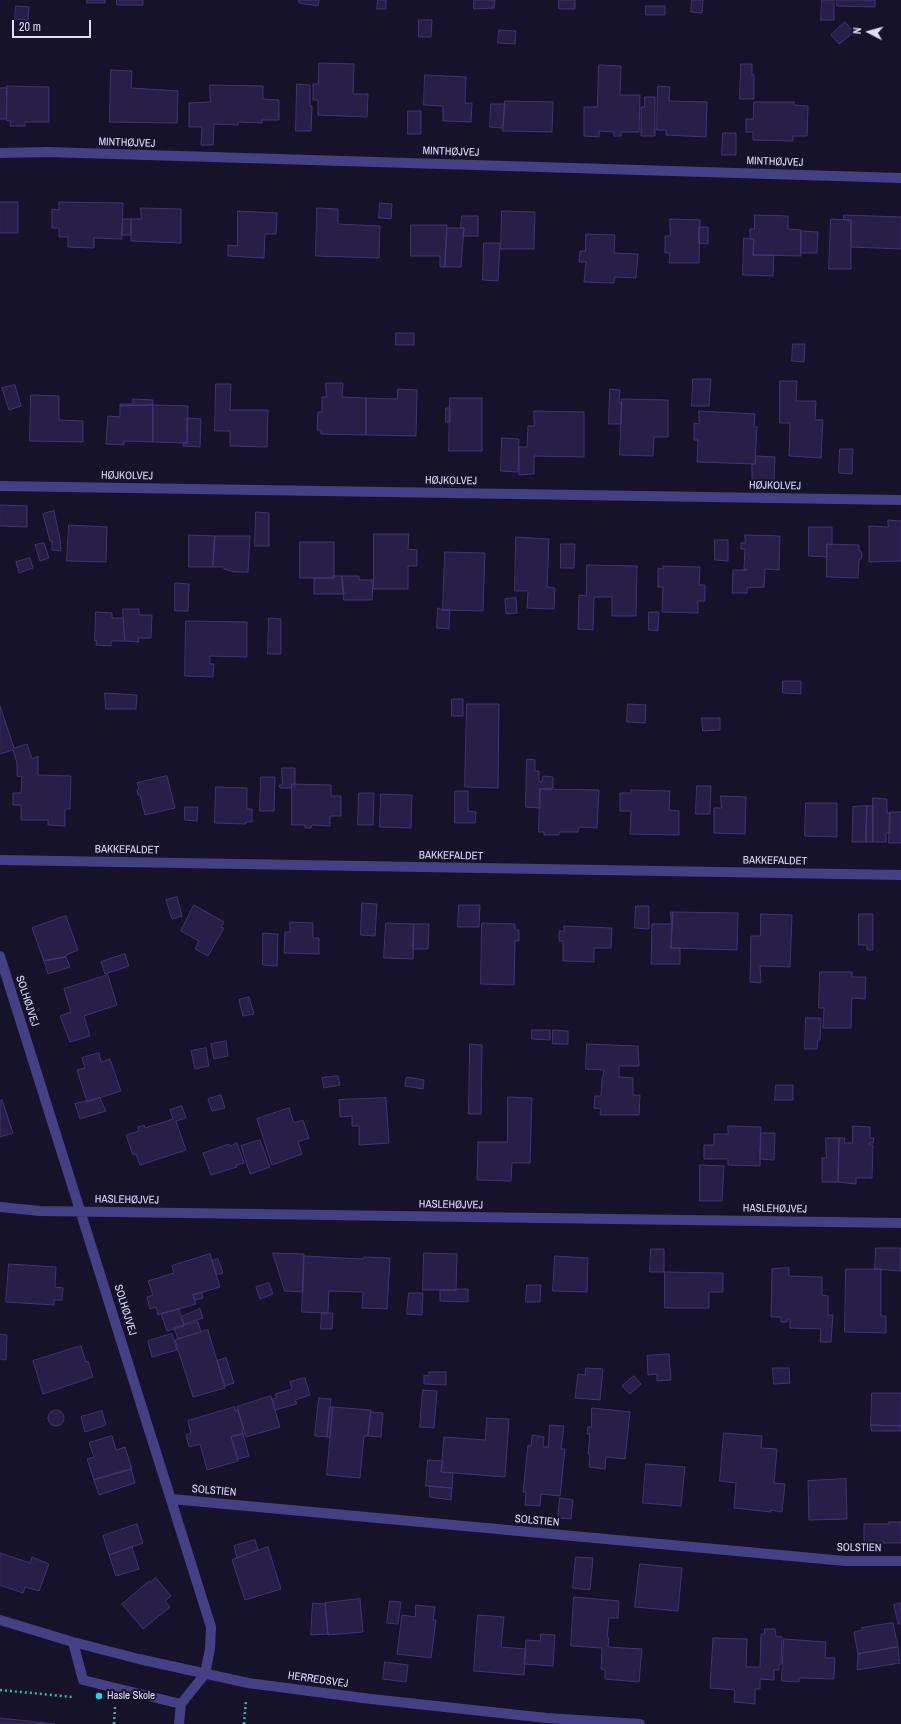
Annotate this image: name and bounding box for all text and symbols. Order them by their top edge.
scale bar [14,12,93,38]
north arrow [849,12,889,52]
text: 20 m [19,19,41,35]
text: N [850,27,864,35]
street label: MINTHØJVEJ [98,135,156,151]
street label: MINTHØJVEJ [422,144,480,160]
street label: MINTHØJVEJ [746,154,804,170]
street label: HØJKOLVEJ [101,469,153,483]
street label: HØJKOLVEJ [425,474,477,488]
street label: HØJKOLVEJ [749,479,801,493]
street label: BAKKEFALDET [95,843,159,857]
street label: BAKKEFALDET [419,849,483,863]
street label: BAKKEFALDET [743,854,807,868]
street label: SOLHØJVEJ [13,974,41,1028]
street label: HASLEHØJVEJ [95,1193,159,1207]
street label: HASLEHØJVEJ [419,1198,483,1212]
street label: HASLEHØJVEJ [743,1202,807,1216]
street label: SOLHØJVEJ [111,1283,139,1337]
street label: SOLSTIEN [191,1482,237,1500]
street label: SOLSTIEN [514,1512,560,1530]
street label: SOLSTIEN [837,1541,881,1555]
street label: HERREDSVEJ [287,1669,349,1691]
place label: Hasle Skole [107,1689,155,1703]
marker: Hasle Skole [94,1691,104,1701]

